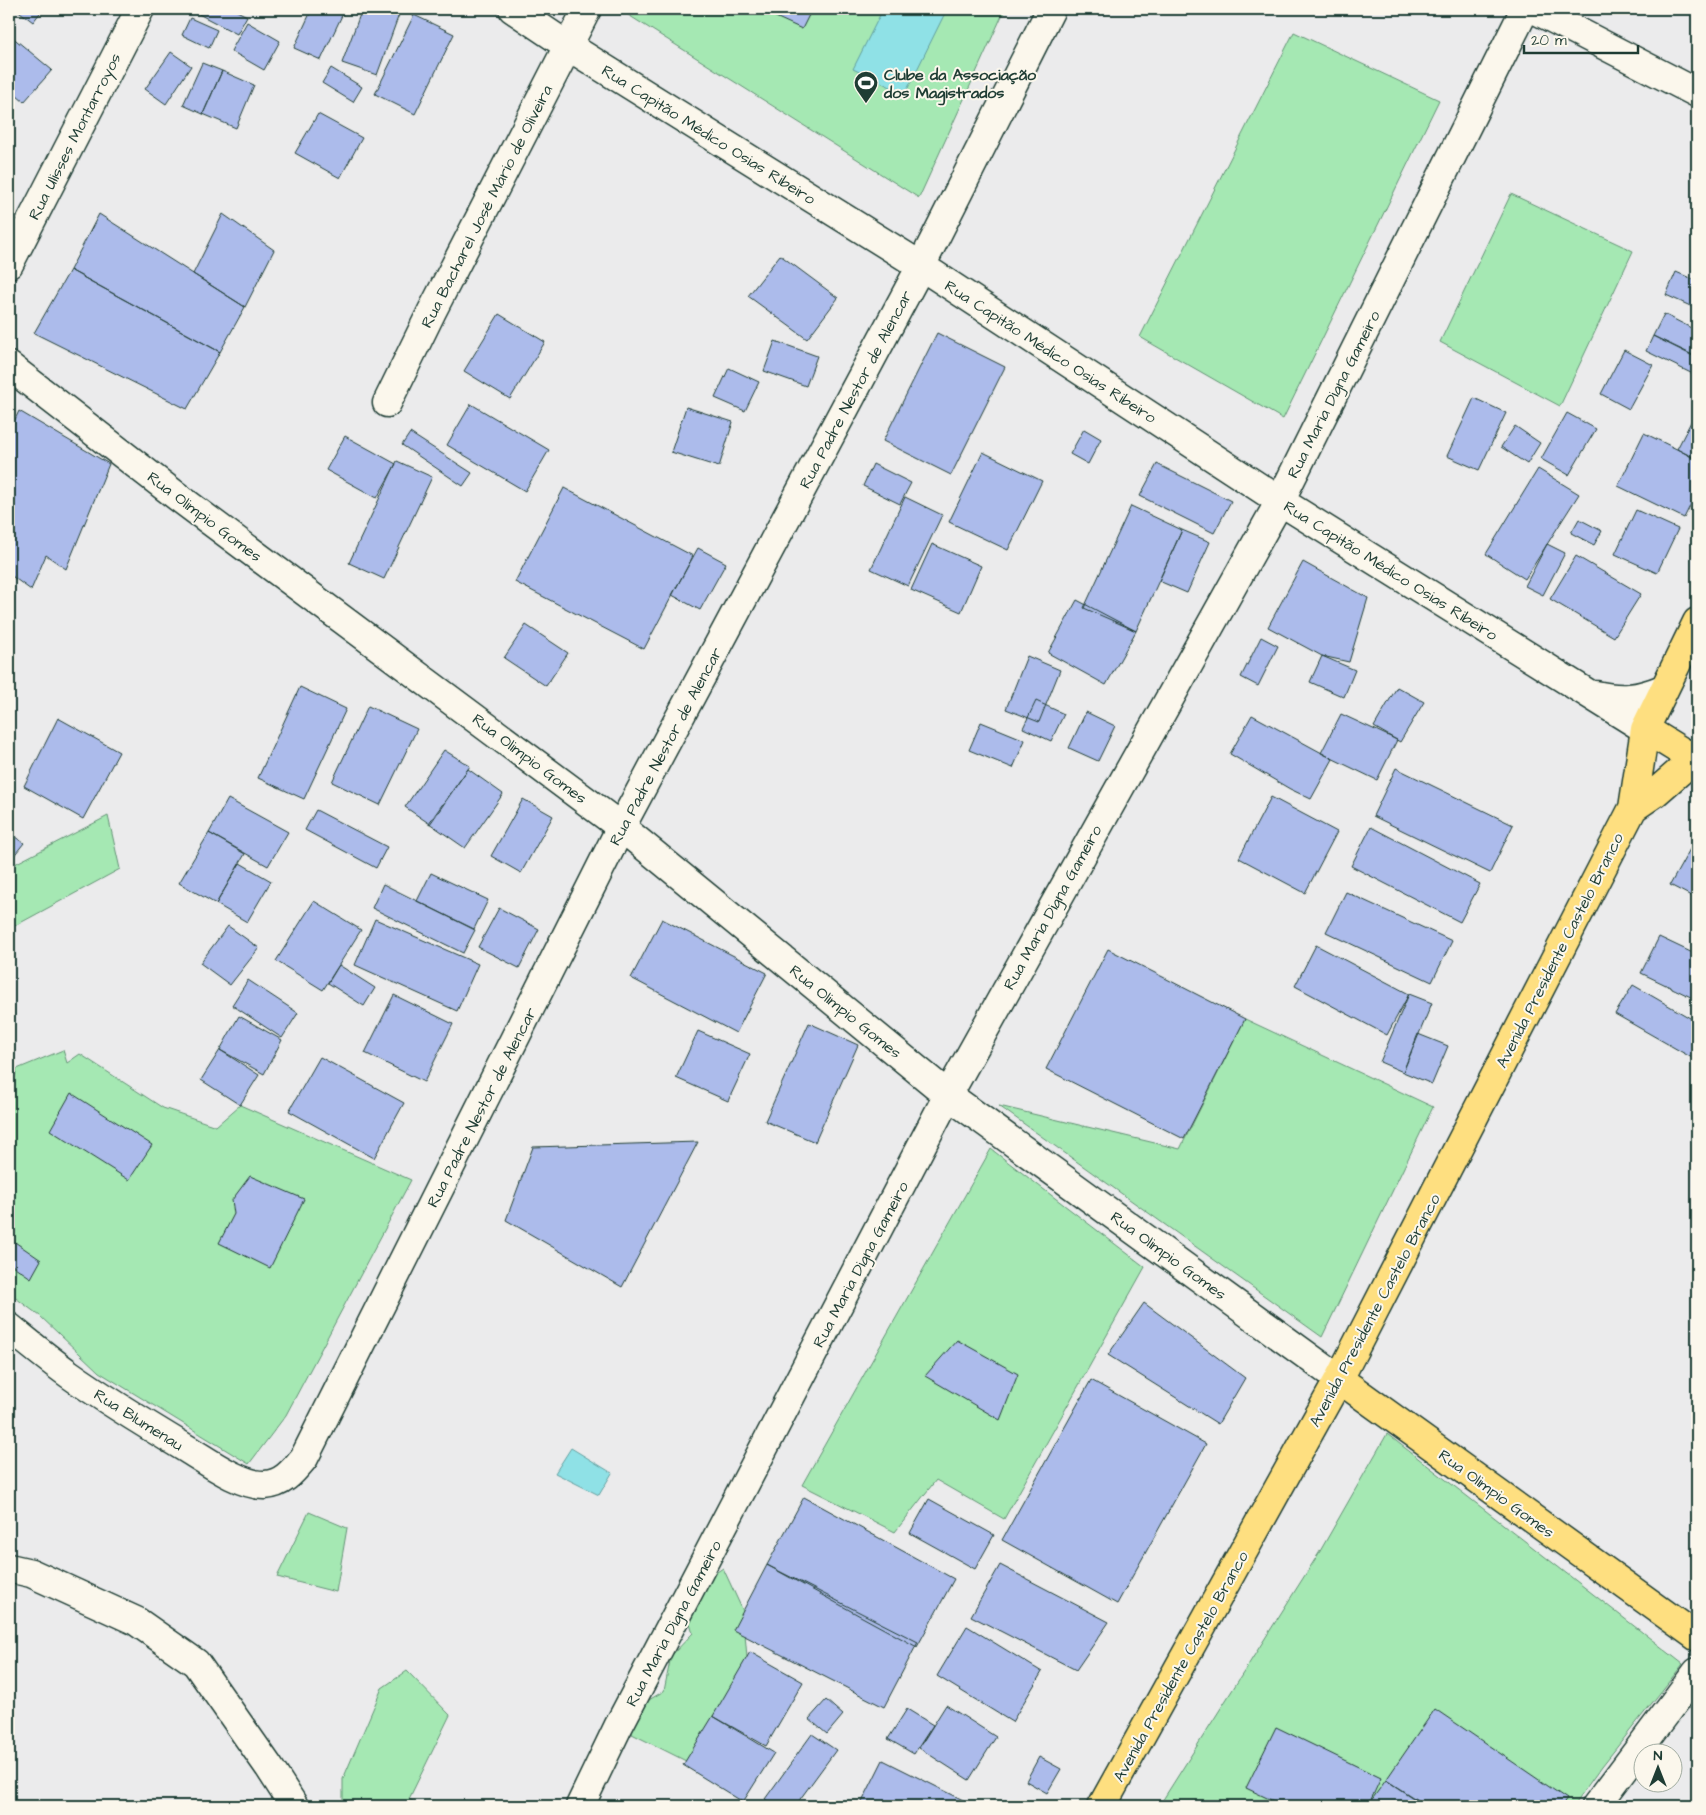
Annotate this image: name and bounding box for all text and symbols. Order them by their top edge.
scale bar [1524,22,1637,54]
text: 20 m [1531,30,1567,51]
street label: Rua Ulisses Montarroyos [23,49,127,224]
street label: Rua Capitão Médico Osias Ribeiro [597,60,820,210]
place label: Clube da Associação dos Magistrados [883,64,1037,106]
sports icon: Clube da Associação dos Magistrados [853,70,879,104]
street label: Rua Bacharel José Mário de Oliveira [416,81,558,332]
street label: Rua Capitão Médico Osias Ribeiro [940,275,1161,429]
street label: Rua Padre Nestor de Alencar [794,286,918,493]
street label: Rua Maria Digna Gameiro [1282,307,1387,483]
street label: Rua Olimpio Gomes [143,466,266,567]
street label: Rua Capitão Médico Osias Ribeiro [1279,496,1502,646]
street label: Rua Padre Nestor de Alencar [604,643,728,850]
street label: Rua Olimpio Gomes [468,708,591,809]
street label: Rua Maria Digna Gameiro [998,821,1108,994]
street label: Avenida Presidente Castelo Branco [1491,829,1629,1072]
street label: Rua Olimpio Gomes [785,960,906,1064]
street label: Rua Padre Nestor de Alencar [422,1004,542,1211]
street label: Rua Maria Digna Gameiro [808,1177,915,1352]
street label: Avenida Presidente Castelo Branco [1304,1190,1446,1431]
street label: Rua Olimpio Gomes [1106,1206,1231,1305]
street label: Rua Blumenau [90,1384,187,1456]
street label: Rua Olimpio Gomes [1434,1444,1559,1543]
street label: Rua Maria Digna Gameiro [621,1536,728,1711]
street label: Avenida Presidente Castelo Branco [1108,1547,1254,1786]
north arrow [1634,1742,1684,1792]
text: N [1654,1746,1663,1766]

